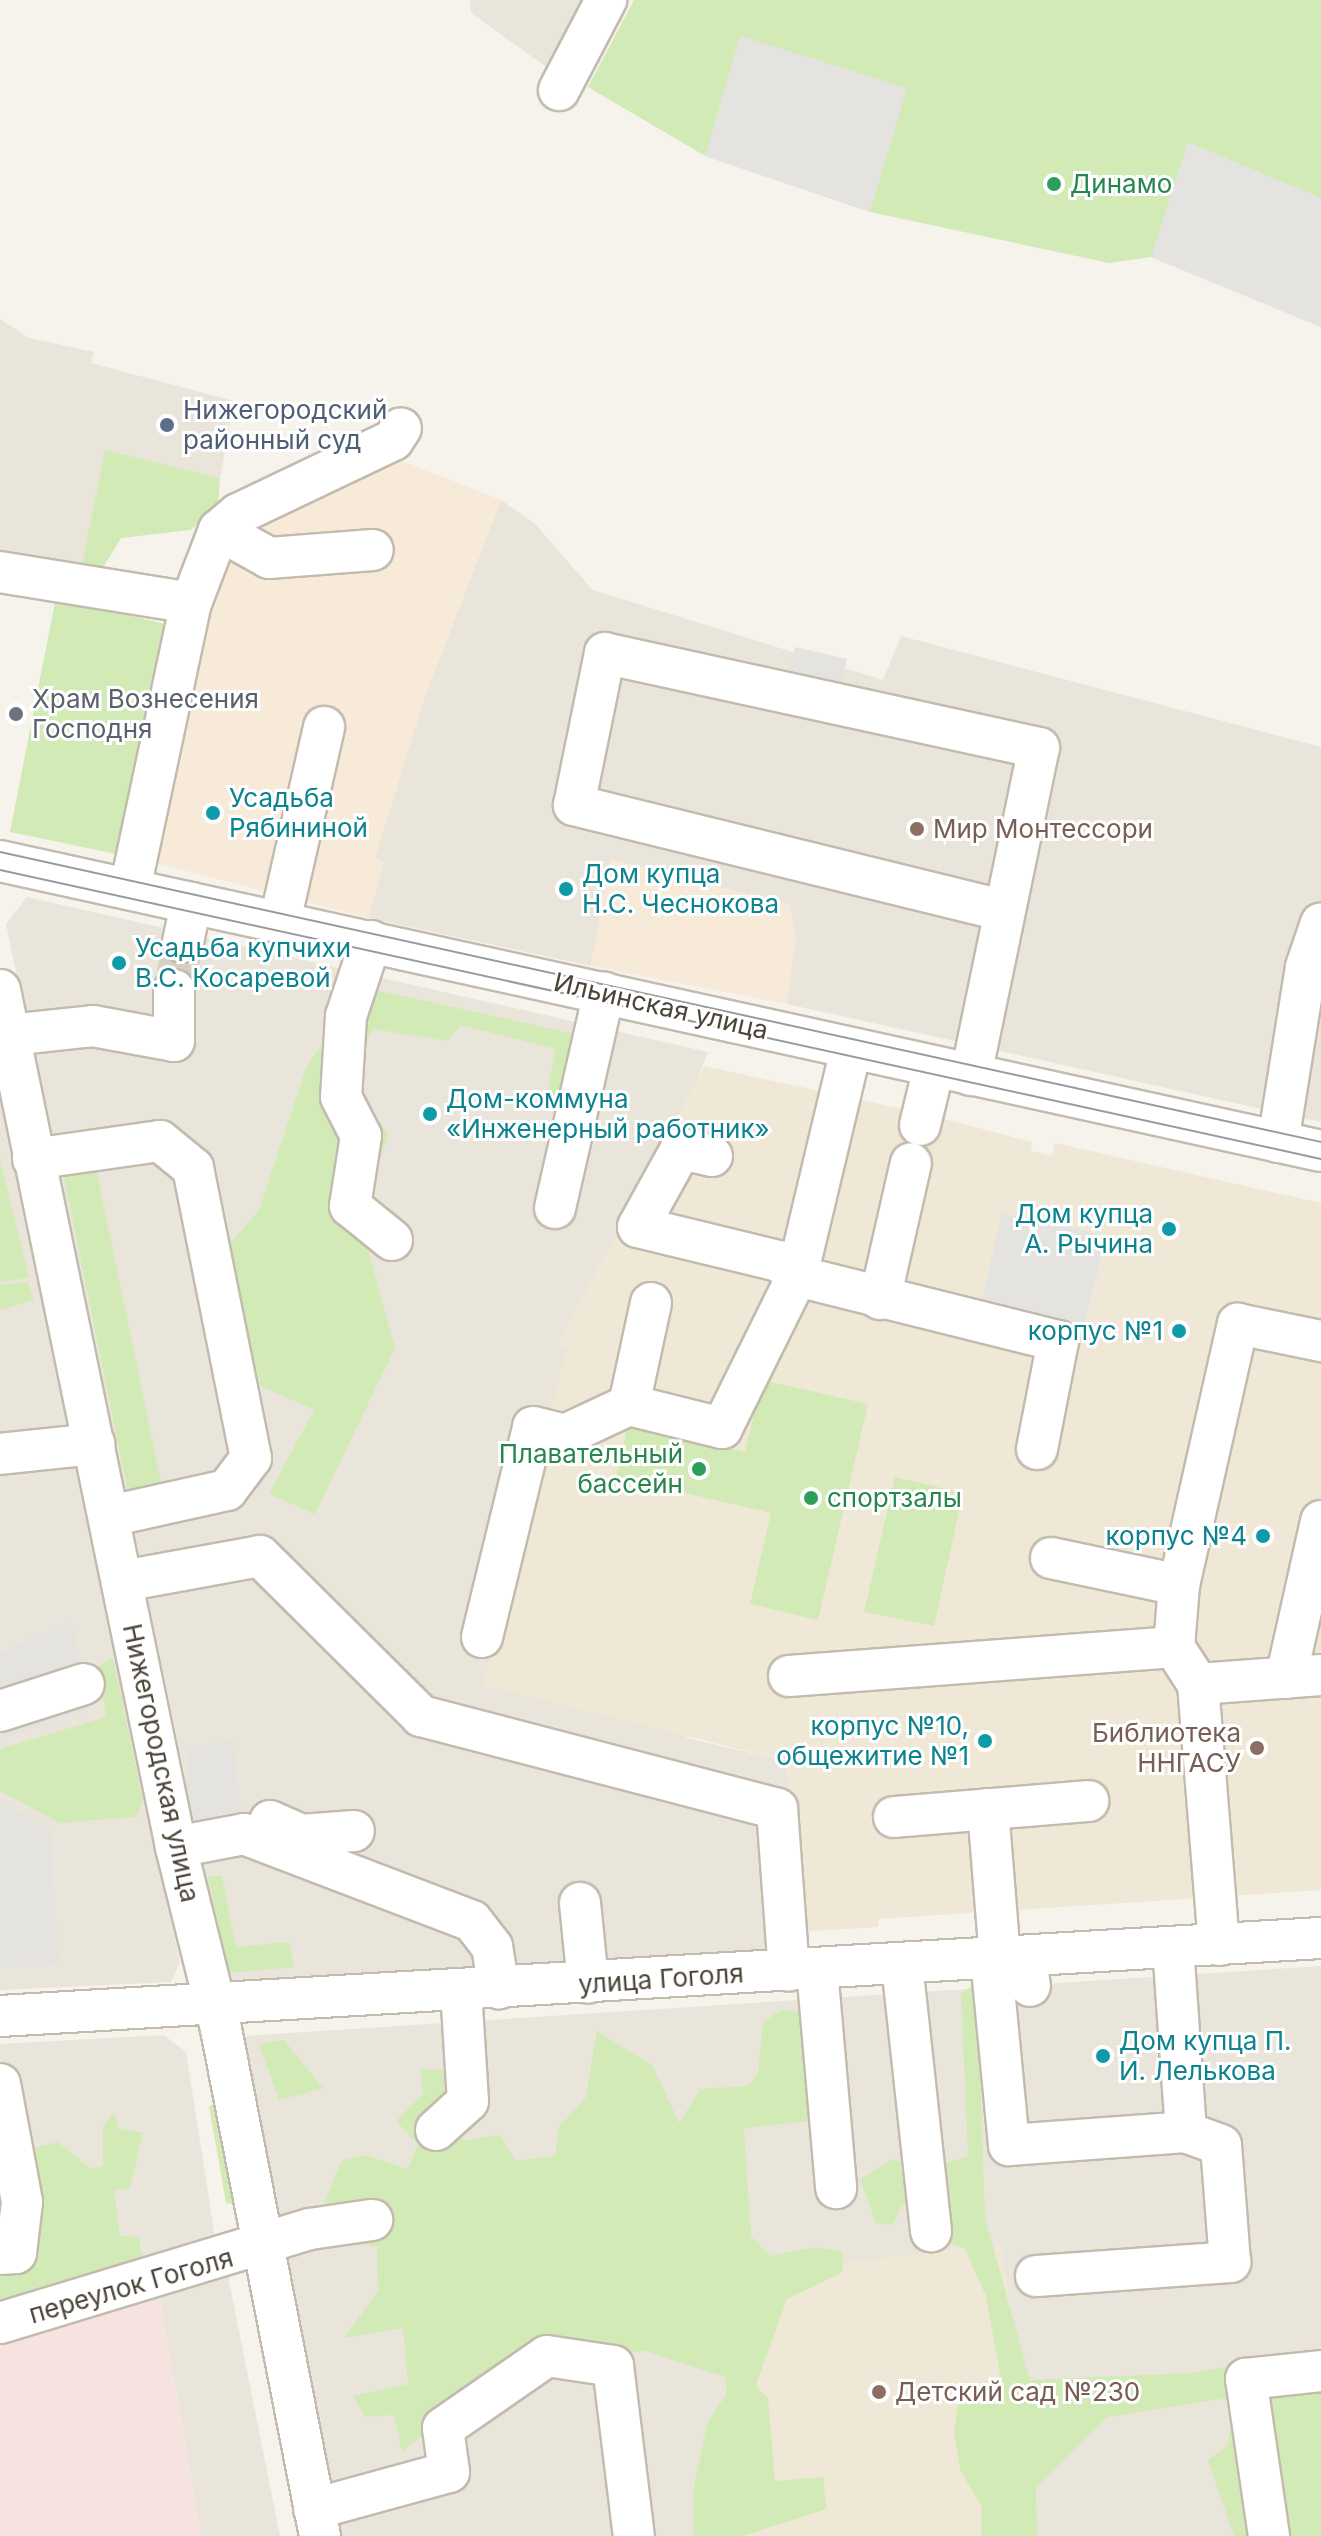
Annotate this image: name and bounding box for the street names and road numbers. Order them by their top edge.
street label: Ильинская улица [551,966,771,1046]
street label: Нижегородская улица [116,1621,206,1905]
street label: улица Гоголя [577,1958,745,2000]
street label: переулок Гоголя [25,2242,237,2330]

